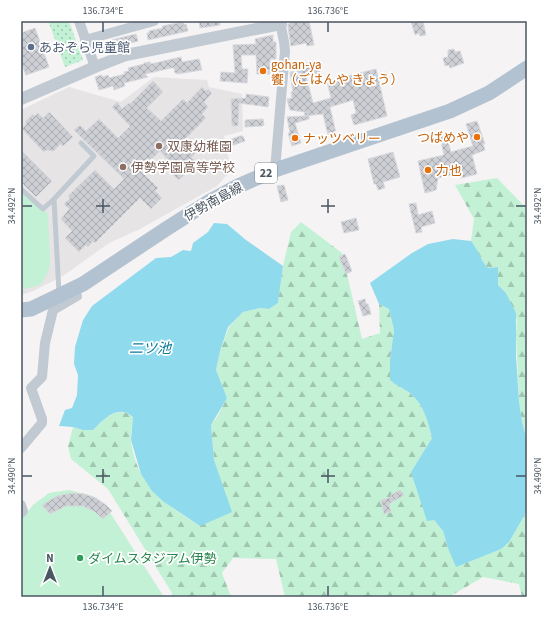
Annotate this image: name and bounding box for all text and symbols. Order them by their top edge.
text: 136.734°E [83,4,123,18]
text: 136.736°E [308,4,348,18]
place label: あおぞら児童館 [39,39,130,57]
marker: あおぞら児童館 [26,42,36,52]
place label: gohan-ya 饗（ごはんや きょう） [271,56,404,89]
marker: gohan-ya 饗（ごはんや きょう） [258,66,268,76]
place label: つばめや [417,129,469,147]
place label: ナッツベリー [303,130,381,148]
marker: つばめや [472,132,482,142]
marker: ナッツベリー [290,133,300,143]
place label: 双康幼稚園 [167,138,232,156]
marker: 双康幼稚園 [154,141,164,151]
place label: 伊勢学園高等学校 [131,159,235,177]
marker: 伊勢学園高等学校 [118,162,128,172]
place label: 力也 [436,162,462,180]
road number: 22 [255,163,277,183]
marker: 力也 [423,165,433,175]
street label: 伊勢南島線 [181,178,246,226]
text: 34.492°N [5,187,19,225]
text: 34.492°N [531,187,545,225]
water label: 二ツ池 [129,339,173,359]
text: 34.490°N [5,457,19,495]
text: 34.490°N [531,457,545,495]
north arrow [30,548,70,588]
place label: ダイムスタジアム伊勢 [88,550,217,568]
text: N [46,551,54,566]
marker: ダイムスタジアム伊勢 [75,553,85,563]
text: 136.734°E [83,600,123,614]
text: 136.736°E [308,600,348,614]

